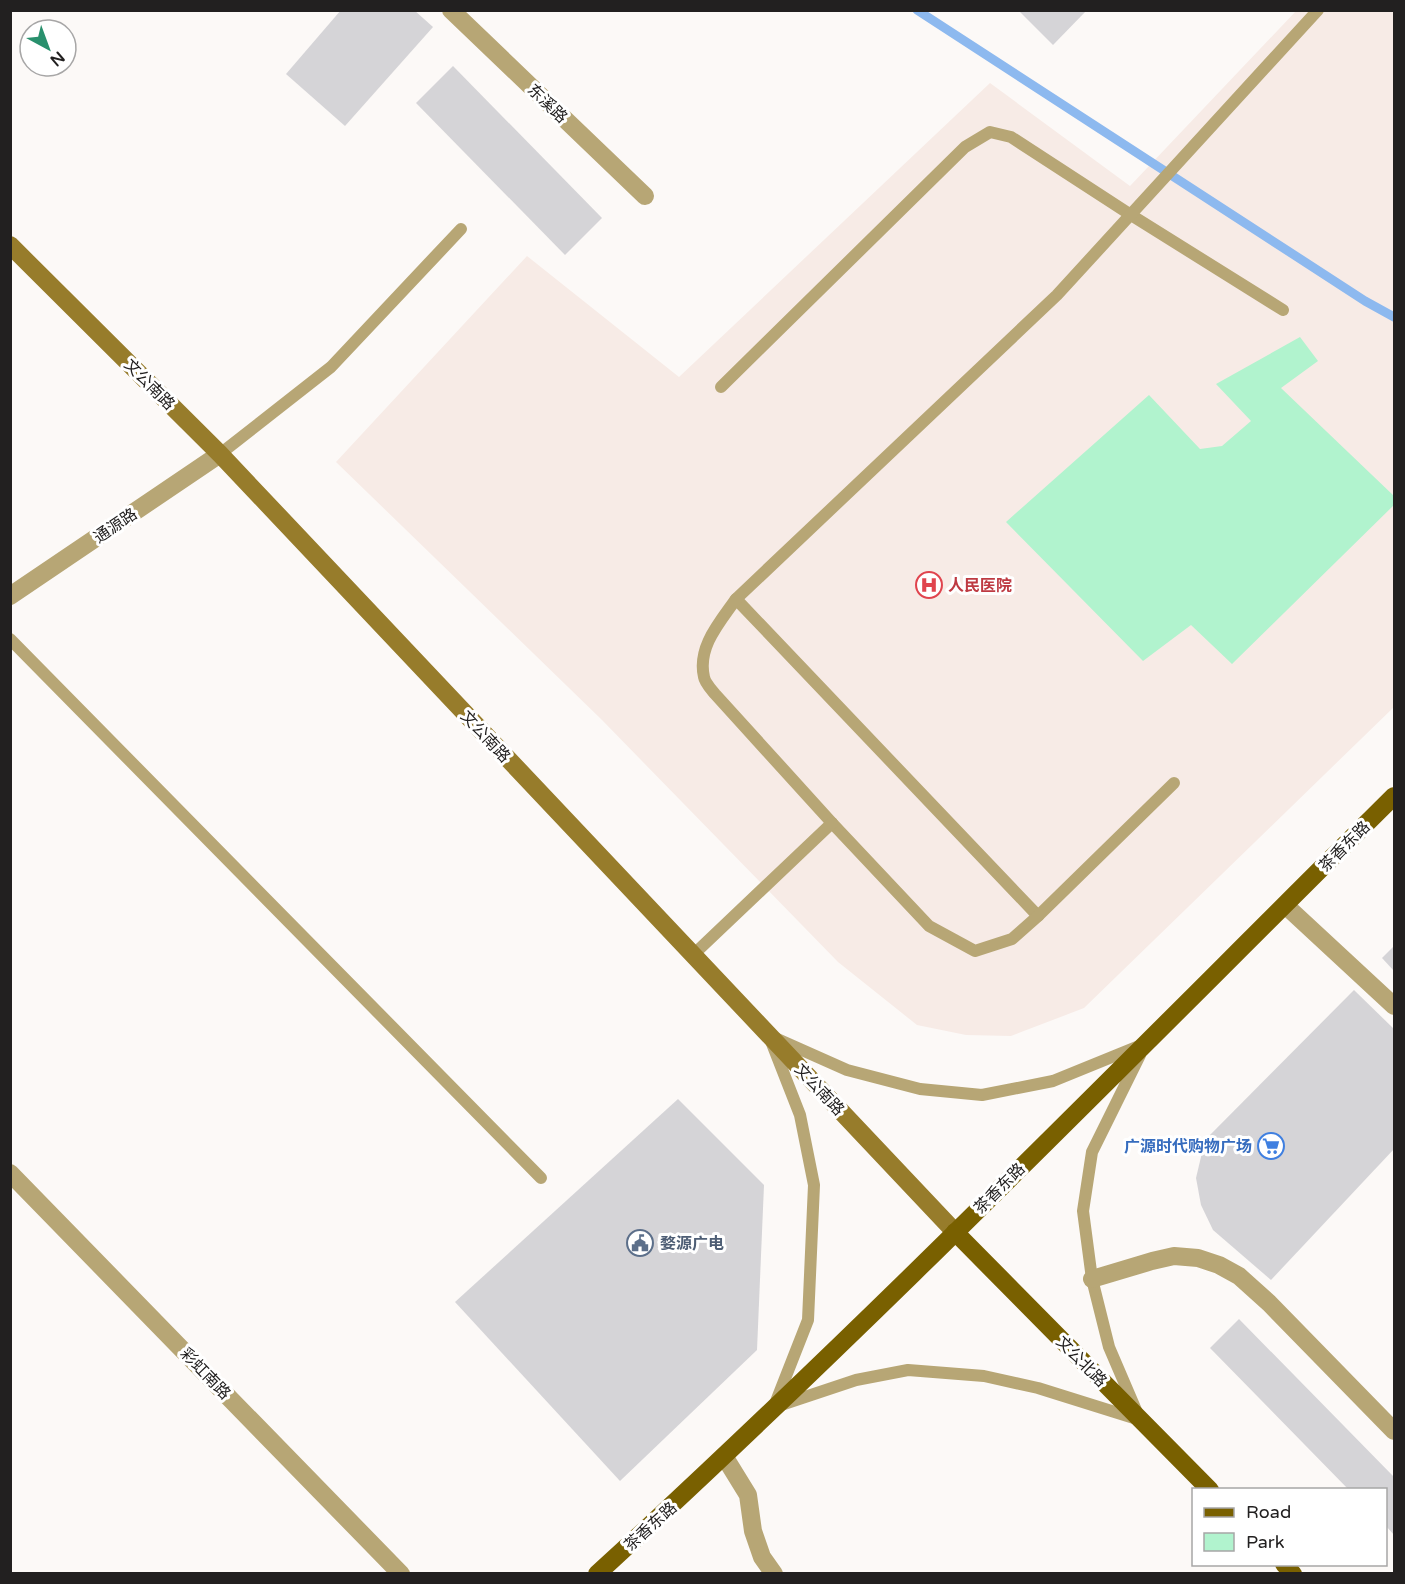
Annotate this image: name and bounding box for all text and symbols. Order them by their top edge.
north arrow [18,18,78,78]
text: N [46,47,69,70]
street label: 东溪路 [523,80,572,128]
street label: 文公南路 [120,355,179,414]
street label: 通源路 [90,504,141,548]
hospital icon: 人民医院 [914,570,944,600]
place label: 人民医院 [948,576,1012,596]
street label: 文公南路 [456,706,514,767]
street label: 茶香东路 [1315,817,1374,876]
street label: 文公南路 [790,1059,848,1120]
supermarket icon: 广源时代购物广场 [1256,1131,1286,1161]
place label: 广源时代购物广场 [1124,1137,1252,1157]
street label: 茶香东路 [970,1159,1029,1218]
public building icon: 婺源广电 [625,1228,655,1258]
place label: 婺源广电 [660,1234,724,1254]
street label: 文公北路 [1052,1332,1111,1391]
street label: 彩虹南路 [176,1344,235,1404]
legend [1192,1488,1387,1566]
street label: 茶香东路 [620,1498,681,1556]
text: Road [1246,1501,1291,1523]
text: Park [1246,1531,1285,1553]

